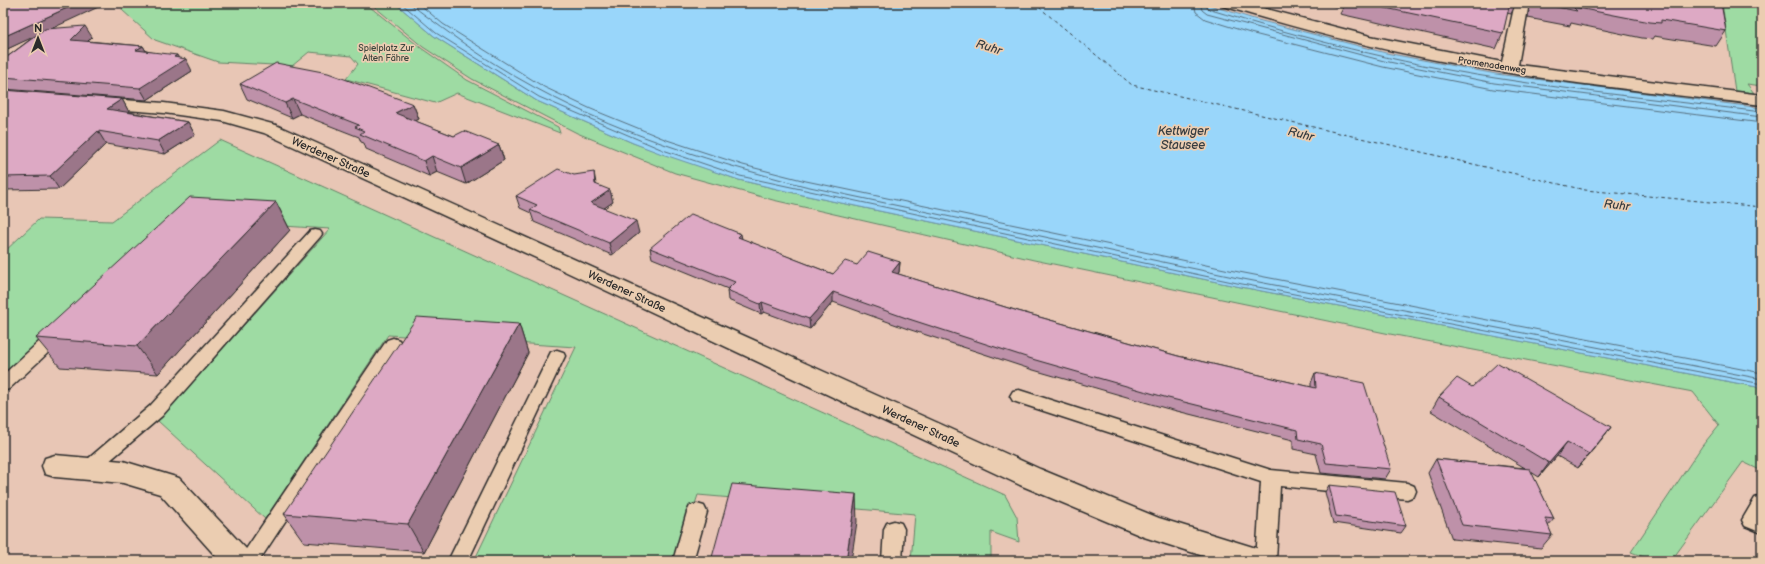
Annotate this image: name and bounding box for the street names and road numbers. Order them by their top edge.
street label: Promenadenweg [1457,55,1527,76]
street label: Werdener Straße [289,134,373,181]
street label: Werdener Straße [586,268,668,315]
street label: Werdener Straße [880,403,962,450]

